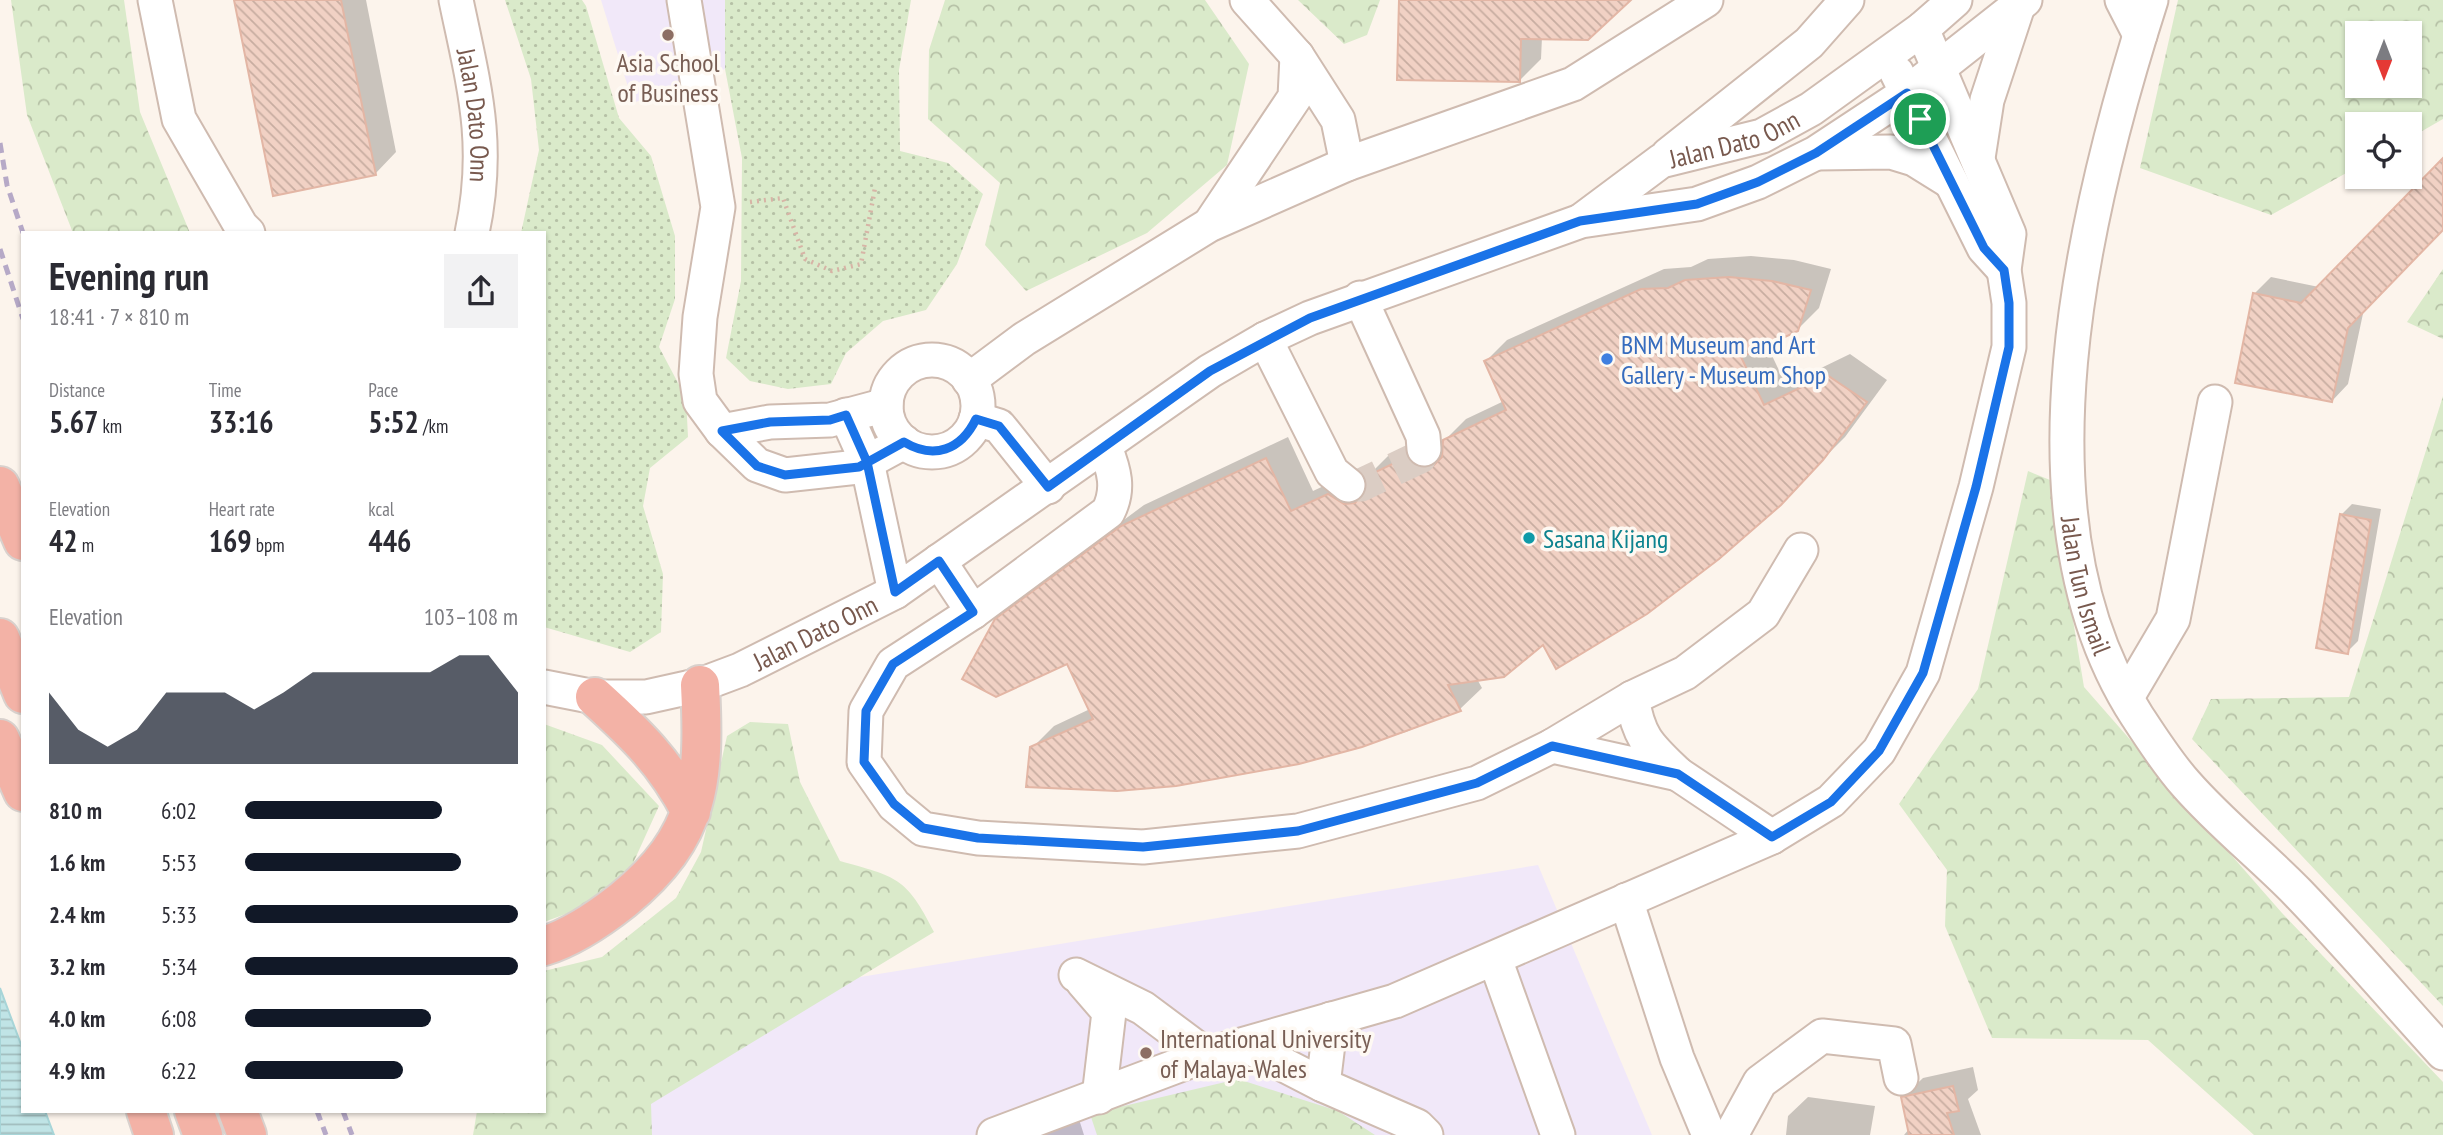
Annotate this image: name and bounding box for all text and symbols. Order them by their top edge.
north arrow [2345,21,2422,98]
map controls [2345,21,2422,189]
marker: Asia School of Business [660,27,676,43]
street label: Jalan Dato Onn [450,44,497,183]
place label: Asia School of Business [617,46,720,109]
pin [1890,89,1950,149]
icon: arrive [1901,100,1939,138]
street label: Jalan Dato Onn [1665,102,1805,175]
button: locate [2345,112,2422,189]
text: Evening run [49,251,209,300]
button: share [444,254,518,328]
text: 18:41 · 7 × 810 m [49,302,189,331]
place label: BNM Museum and Art Gallery - Museum Shop [1621,328,1826,391]
marker: BNM Museum and Art Gallery - Museum Shop [1599,351,1615,367]
text: Distance [49,378,105,402]
text: Time [209,378,242,402]
text: Pace [368,378,398,402]
text: 5.67 [49,402,98,441]
text: 33:16 [209,402,274,441]
text: 5:52 [368,402,419,441]
text: km [98,414,122,438]
text: /km [419,414,448,438]
text: Elevation [49,497,110,521]
text: Heart rate [209,497,275,521]
text: kcal [368,497,394,521]
street label: Jalan Tun Ismail [2054,514,2119,659]
text: 42 [49,521,78,560]
text: 169 [209,521,252,560]
text: 446 [368,521,411,560]
place label: Sasana Kijang [1543,522,1668,555]
marker: Sasana Kijang [1521,530,1537,546]
text: m [78,533,94,557]
text: bpm [252,533,285,557]
street label: Jalan Dato Onn [746,587,883,678]
text: Elevation [49,602,123,631]
text: 103–108 m [424,602,518,631]
text: 810 m [49,796,102,825]
text: 6:02 [161,796,197,825]
text: 1.6 km [49,848,105,877]
text: 5:53 [161,848,197,877]
text: 2.4 km [49,900,105,929]
text: 5:33 [161,900,197,929]
text: 3.2 km [49,952,105,981]
text: 5:34 [161,952,197,981]
text: 4.0 km [49,1004,105,1033]
text: 6:08 [161,1004,197,1033]
place label: International University of Malaya-Wales [1160,1022,1371,1085]
marker: International University of Malaya-Wales [1138,1045,1154,1061]
text: 4.9 km [49,1056,105,1085]
text: 6:22 [161,1056,197,1085]

